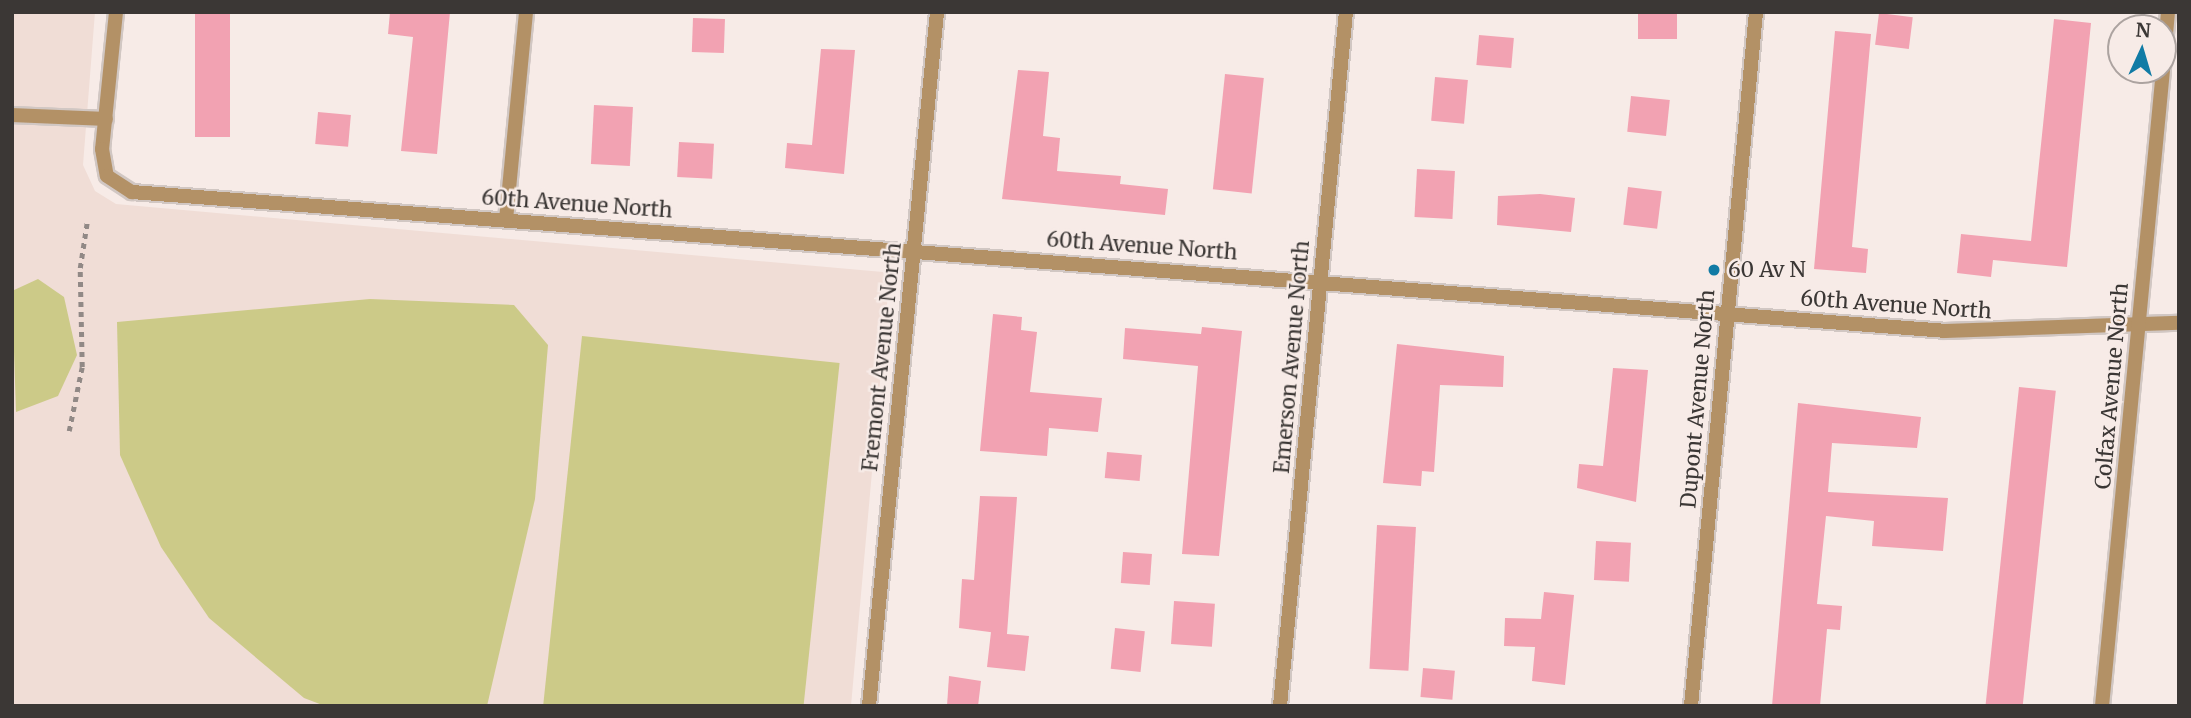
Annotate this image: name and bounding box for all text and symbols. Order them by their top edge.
north arrow [2107,14,2177,84]
text: N [2135,18,2152,43]
street label: 60th Avenue North [481,185,673,223]
street label: 60th Avenue North [1046,227,1238,265]
street label: Emerson Avenue North [1269,239,1315,475]
street label: Fremont Avenue North [857,241,907,473]
place label: 60 Av N [1728,257,1806,283]
marker: 60 Av N [1706,262,1722,278]
street label: Colfax Avenue North [2090,282,2134,490]
street label: 60th Avenue North [1800,286,1992,324]
street label: Dupont Avenue North [1676,288,1720,510]

